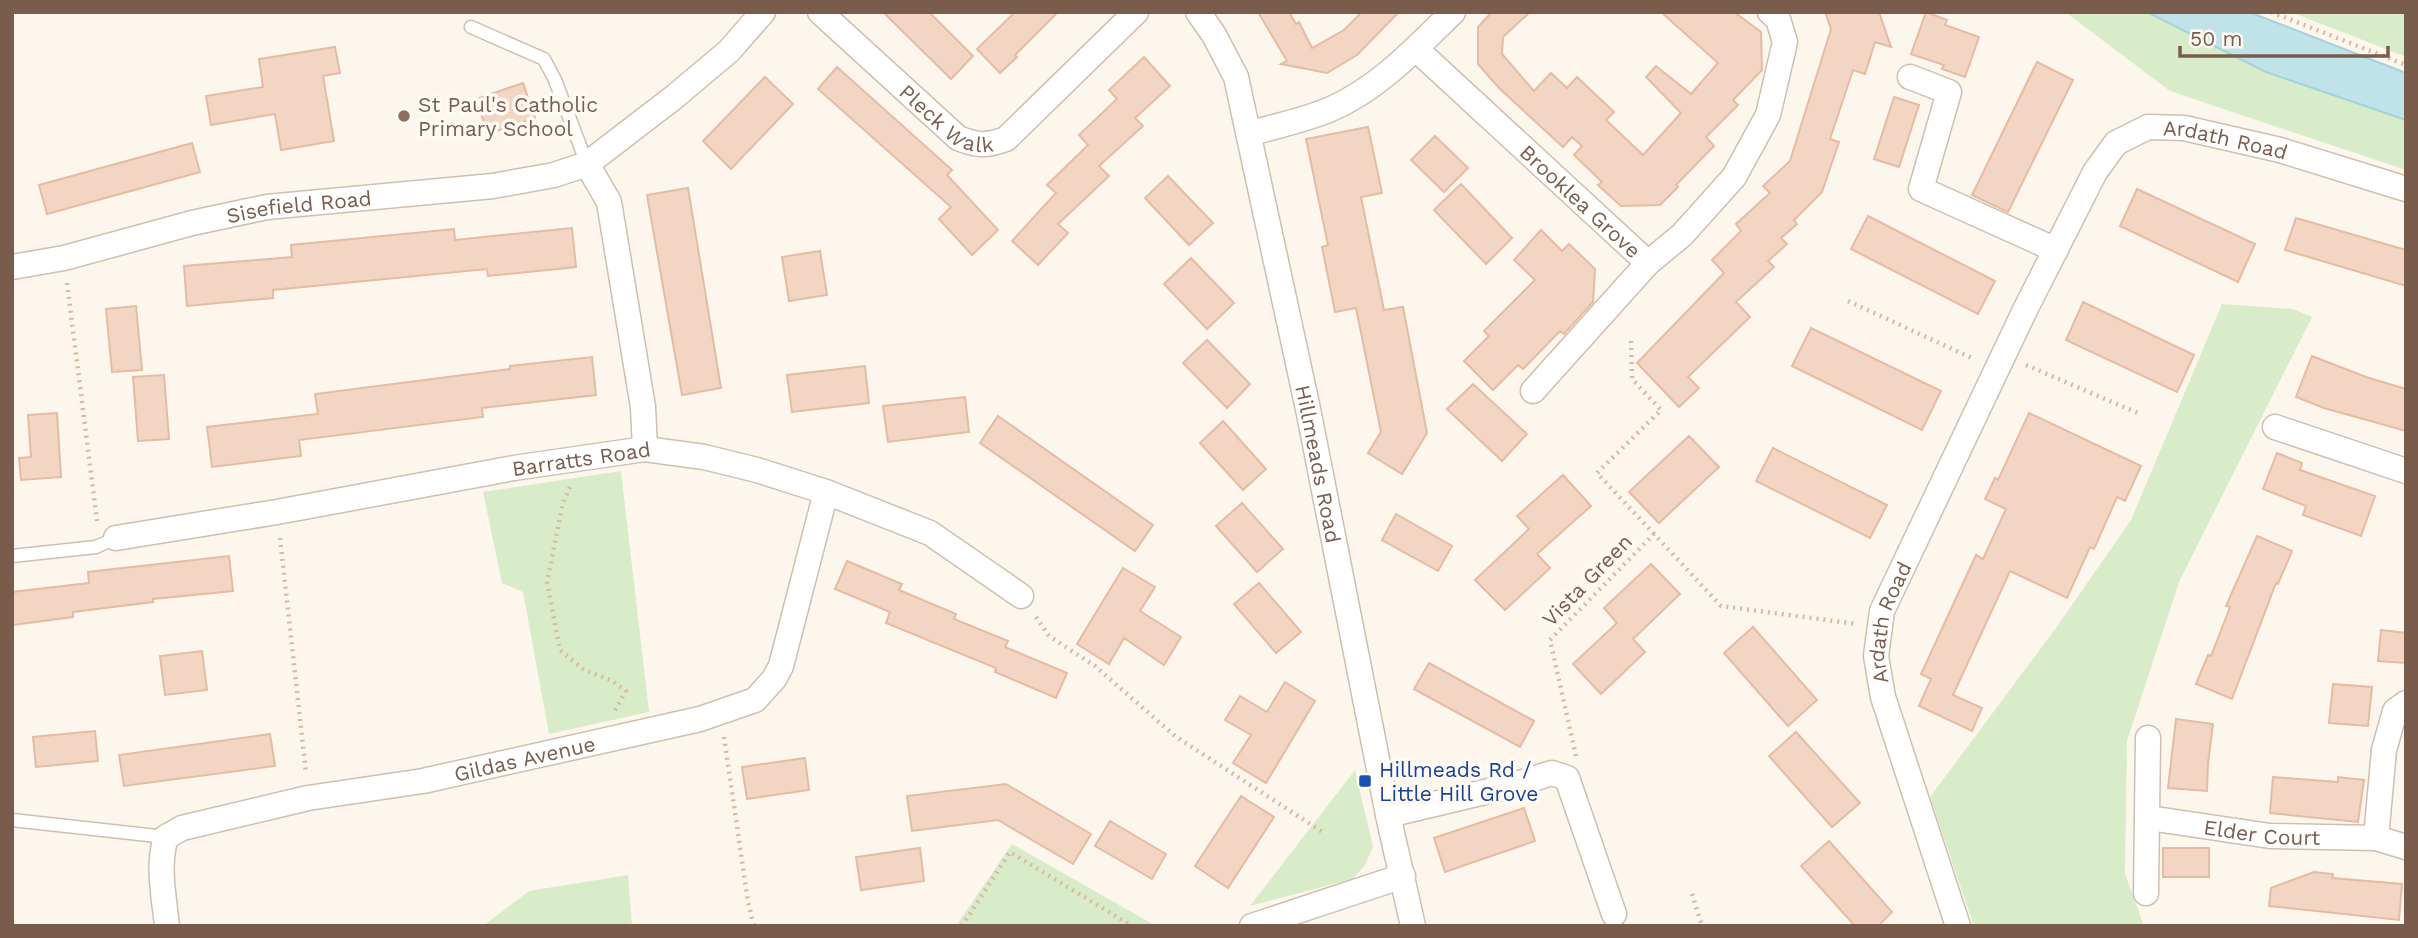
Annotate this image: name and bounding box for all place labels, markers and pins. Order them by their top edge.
place label: St Paul's Catholic Primary School [418,92,598,141]
marker: St Paul's Catholic Primary School [396,108,412,124]
place label: Hillmeads Rd / Little Hill Grove [1379,757,1538,806]
marker: Hillmeads Rd / Little Hill Grove [1357,773,1373,789]

